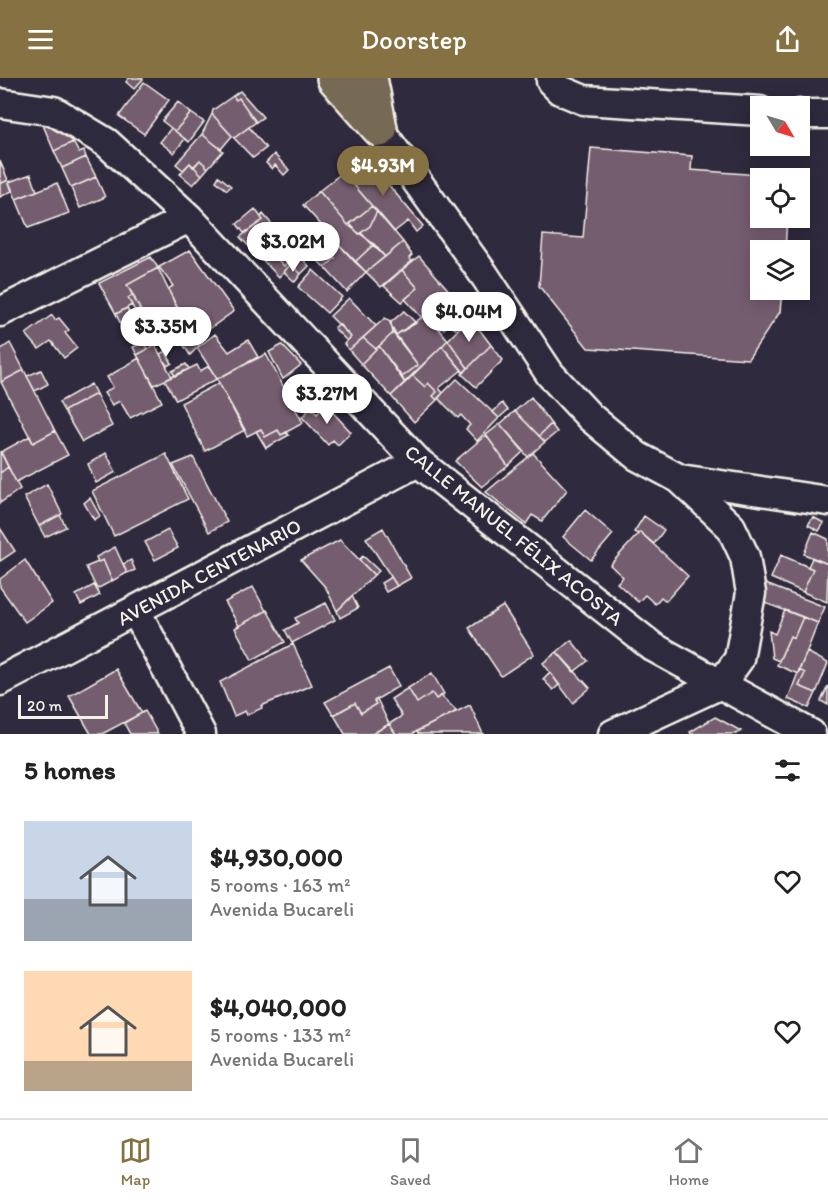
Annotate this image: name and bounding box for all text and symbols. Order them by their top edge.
icon: menu [24,23,57,56]
text: Doorstep [361,23,467,56]
icon: share [771,23,804,56]
north arrow [750,96,810,156]
map controls [750,96,810,300]
pin: $4.93M [334,146,432,197]
text: $4.93M [351,153,415,177]
button: locate [750,168,810,228]
pin: $3.02M [244,222,342,273]
text: $3.02M [261,229,325,253]
button: layers [750,240,810,300]
pin: $4.04M [420,292,518,343]
text: $4.04M [435,299,503,323]
pin: $3.35M [117,307,215,358]
text: $3.35M [134,314,198,338]
pin: $3.27M [278,374,376,425]
text: $3.27M [296,381,358,405]
street label: CALLE MANUEL FÉLIX ACOSTA [400,439,628,631]
street label: AVENIDA CENTENARIO [113,513,305,631]
scale bar [18,692,108,720]
text: 20 m [27,696,62,715]
text: 5 homes [24,754,116,786]
icon: filters [771,754,804,787]
text: $4,930,000 [210,841,343,873]
icon: home [72,845,144,917]
icon: heart [771,865,804,898]
text: 5 rooms · 163 m² [210,873,351,897]
text: Avenida Bucareli [210,897,354,921]
text: $4,040,000 [210,991,347,1023]
icon: home [72,995,144,1067]
icon: heart [771,1015,804,1048]
text: 5 rooms · 133 m² [210,1023,351,1047]
text: Avenida Bucareli [210,1047,354,1071]
tab: Map [119,1134,152,1189]
tab: Saved [390,1134,431,1189]
tab: Home [669,1134,709,1189]

